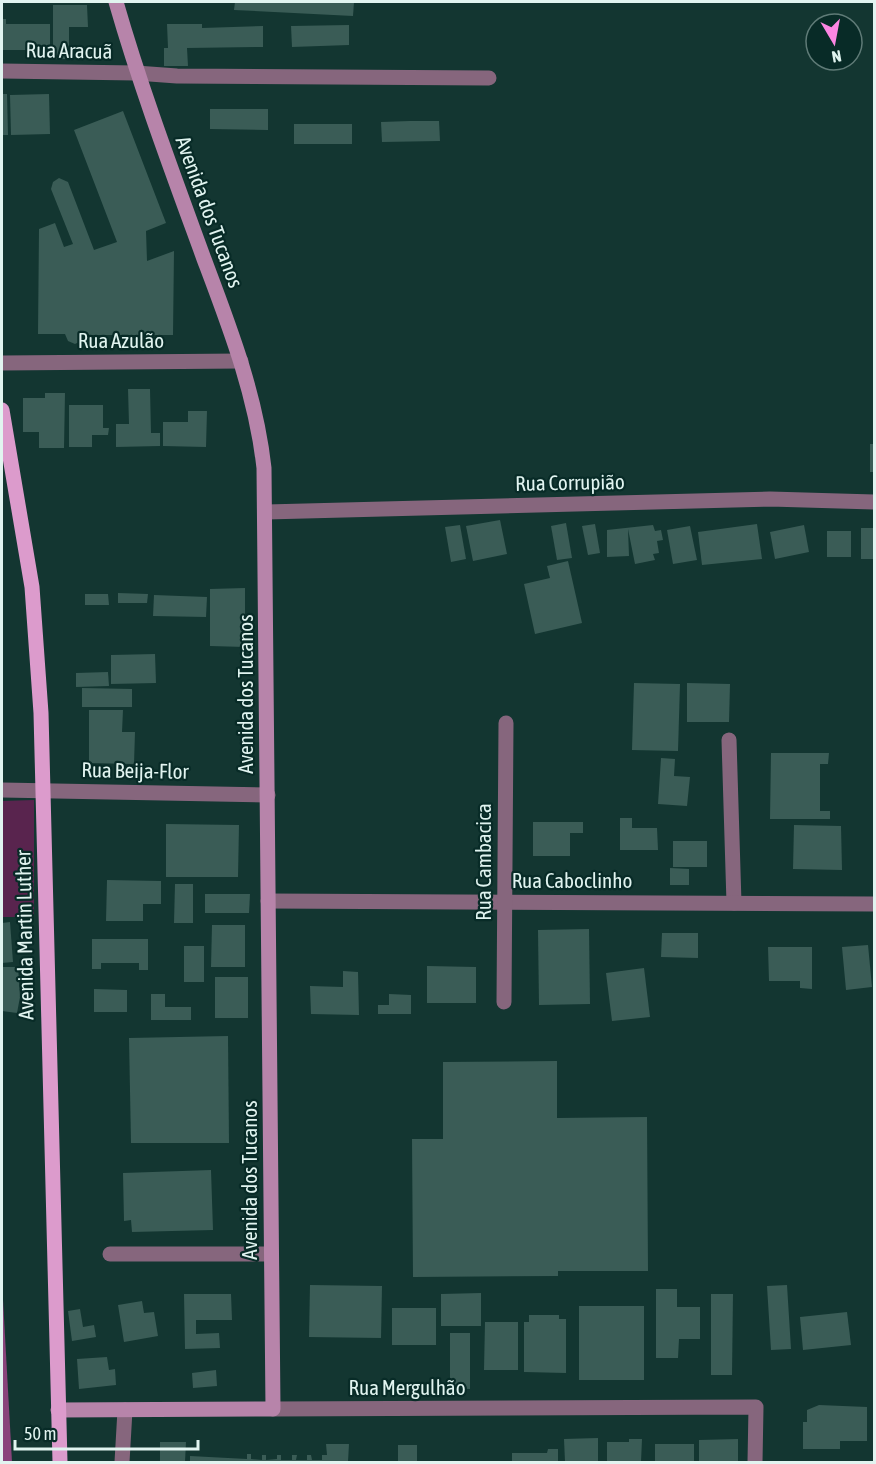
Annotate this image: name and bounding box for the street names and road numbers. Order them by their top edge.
street label: Rua Aracuã [25,37,113,63]
street label: Avenida dos Tucanos [171,133,248,291]
street label: Rua Azulão [78,328,164,352]
street label: Rua Corrupião [515,469,625,495]
street label: Avenida dos Tucanos [233,614,257,774]
street label: Rua Beija-Flor [81,757,190,783]
street label: Rua Cambacica [471,803,495,921]
street label: Avenida Martin Luther [11,849,37,1020]
street label: Rua Caboclinho [512,868,632,892]
street label: Avenida dos Tucanos [237,1100,261,1260]
street label: Rua Mergulhão [348,1375,466,1399]

